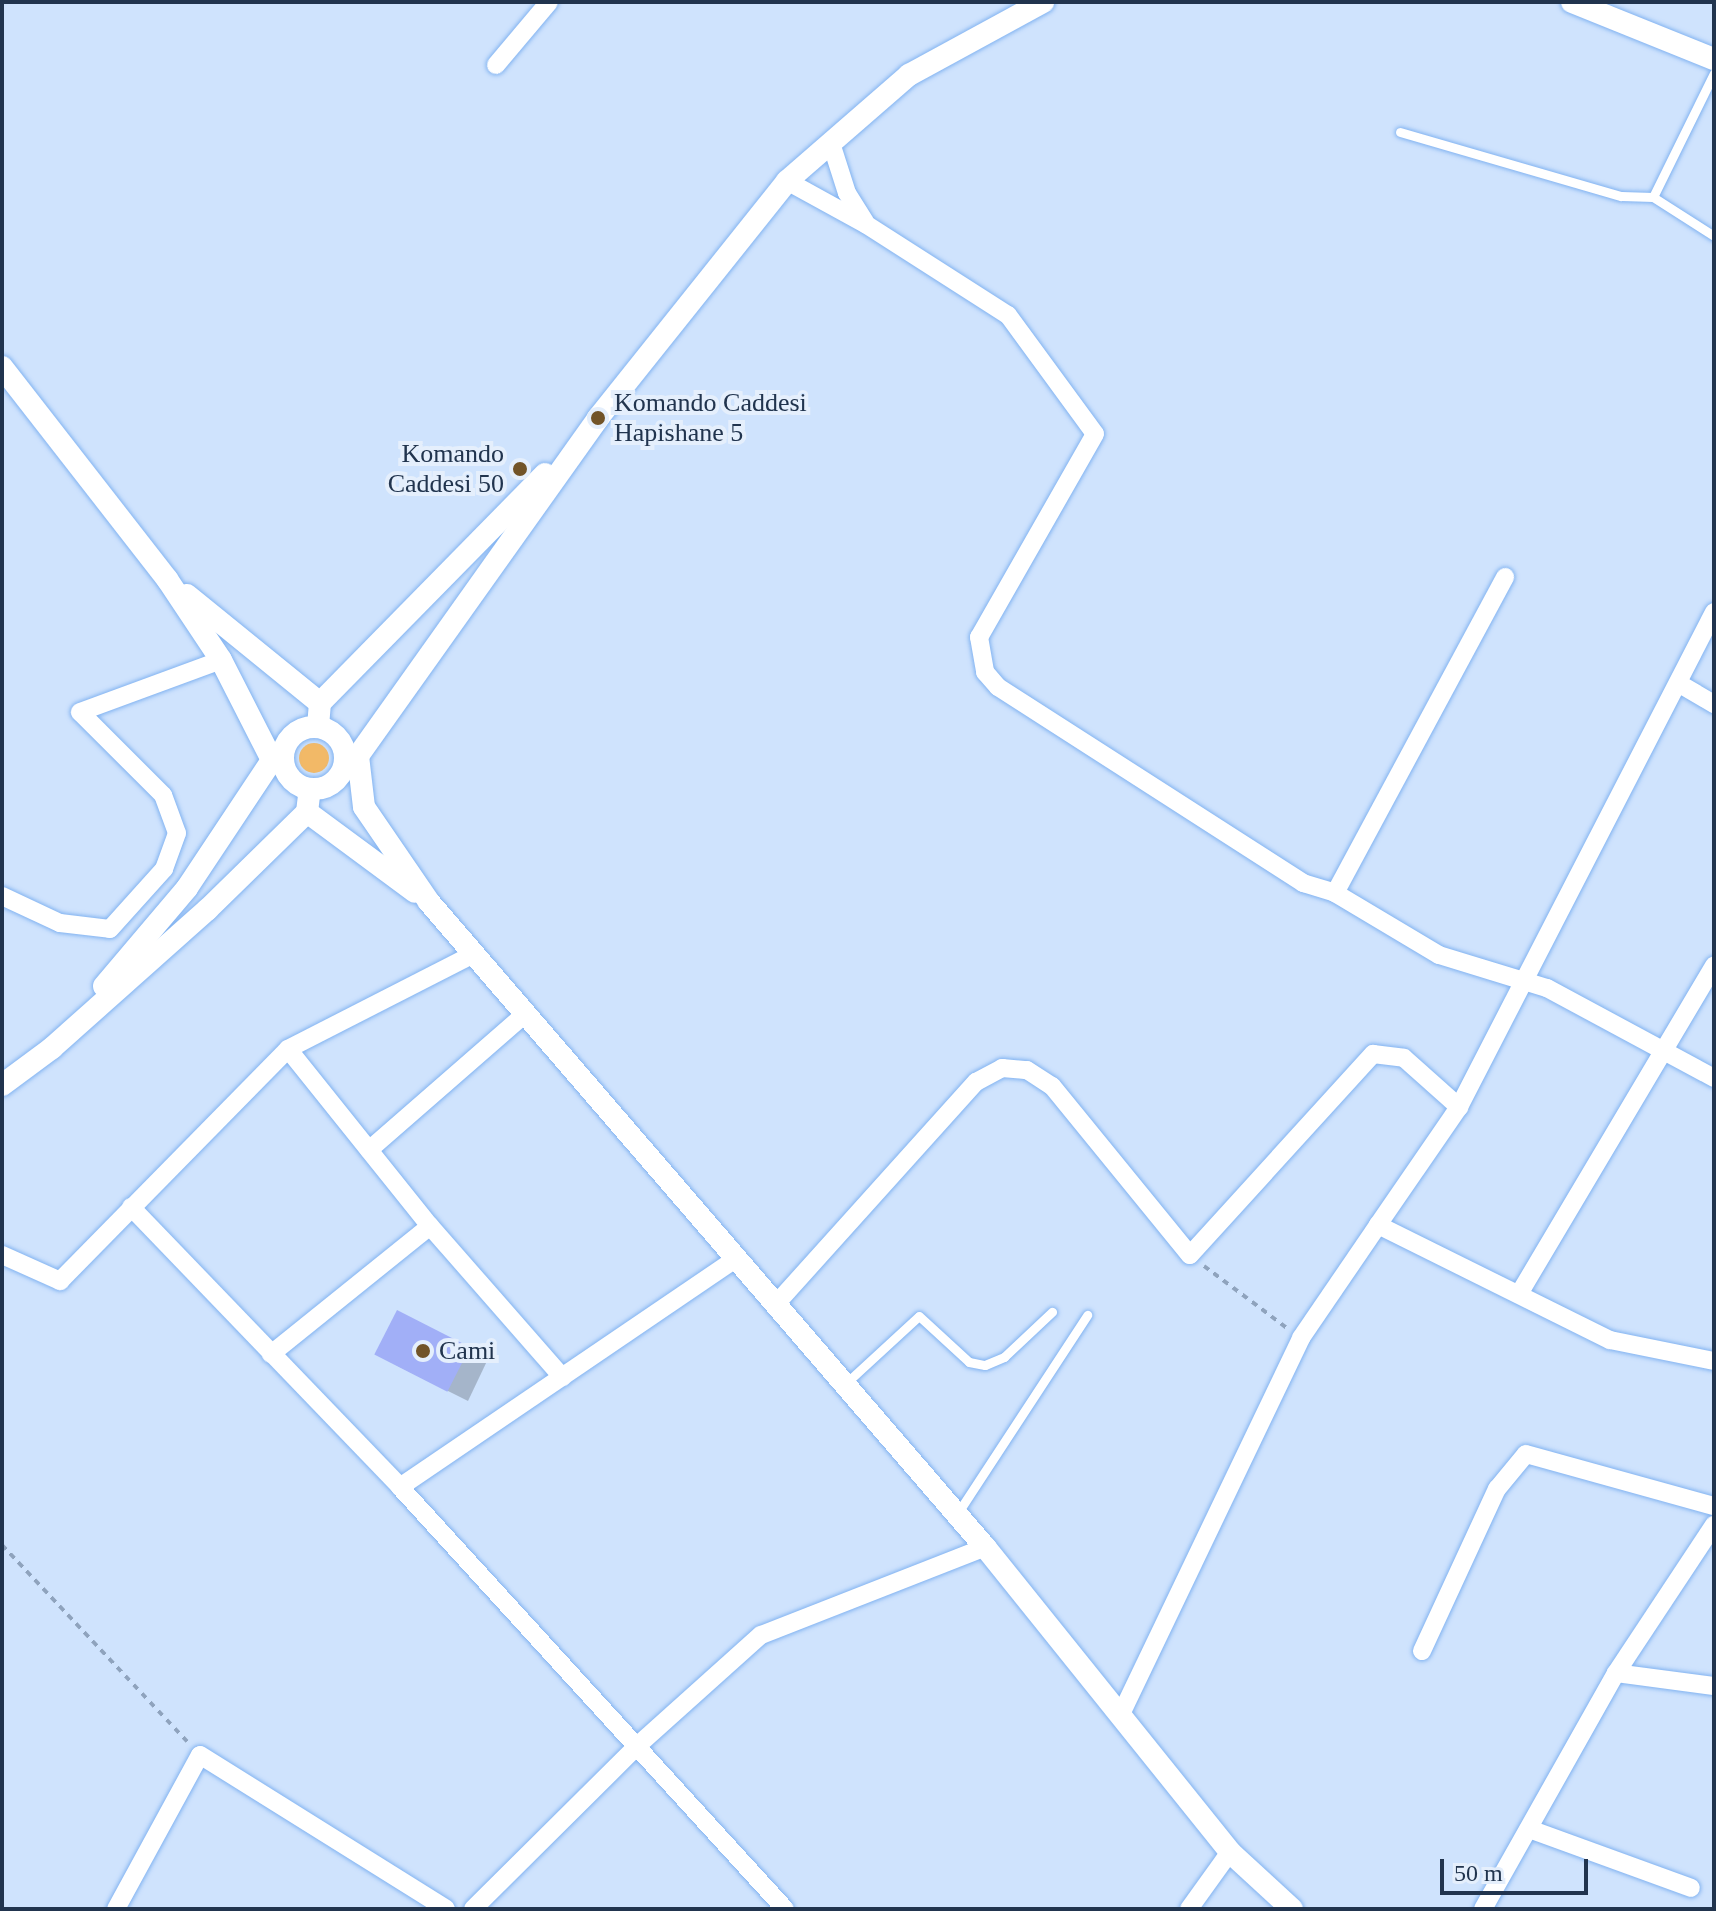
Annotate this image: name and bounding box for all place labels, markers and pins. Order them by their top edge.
place label: Komando Caddesi Hapishane 5 [614,387,807,448]
marker: Komando Caddesi Hapishane 5 [589,409,607,427]
place label: Komando Caddesi 50 [388,438,504,500]
marker: Komando Caddesi 50 [511,460,529,478]
place label: Cami [439,1335,495,1367]
marker: Cami [414,1342,432,1360]

